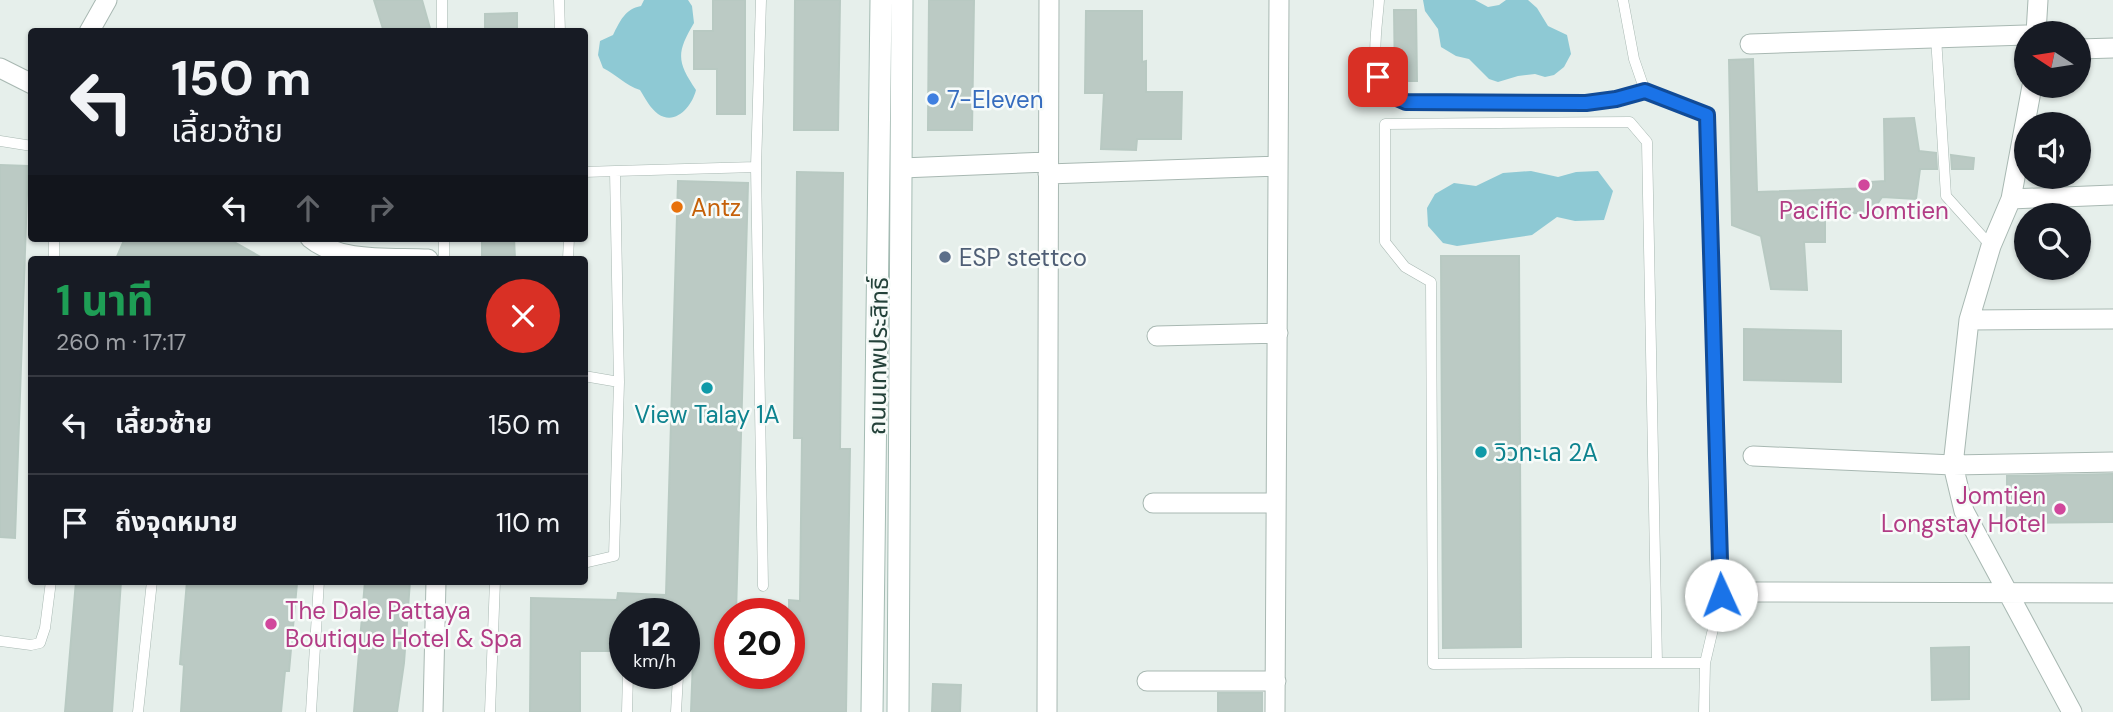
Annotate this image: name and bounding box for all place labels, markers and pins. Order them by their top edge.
pin [1348,47,1408,107]
place label: 7-Eleven [947,84,1044,115]
marker: 7-Eleven [925,91,941,107]
marker: Pacific Jomtien [1856,177,1872,193]
place label: Antz [691,192,741,223]
place label: Pacific Jomtien [1779,195,1949,226]
marker: Antz [669,199,685,215]
place label: ESP stettco [959,242,1087,273]
marker: ESP stettco [937,249,953,265]
marker: View Talay 1A [699,380,715,396]
place label: View Talay 1A [634,399,780,430]
place label: วิวทะเล 2A [1494,437,1598,468]
marker: วิวทะเล 2A [1473,444,1489,460]
place label: Jomtien Longstay Hotel [1881,480,2046,539]
marker: Jomtien Longstay Hotel [2052,501,2068,517]
place label: The Dale Pattaya Boutique Hotel & Spa [285,595,522,654]
marker: The Dale Pattaya Boutique Hotel & Spa [263,616,279,632]

